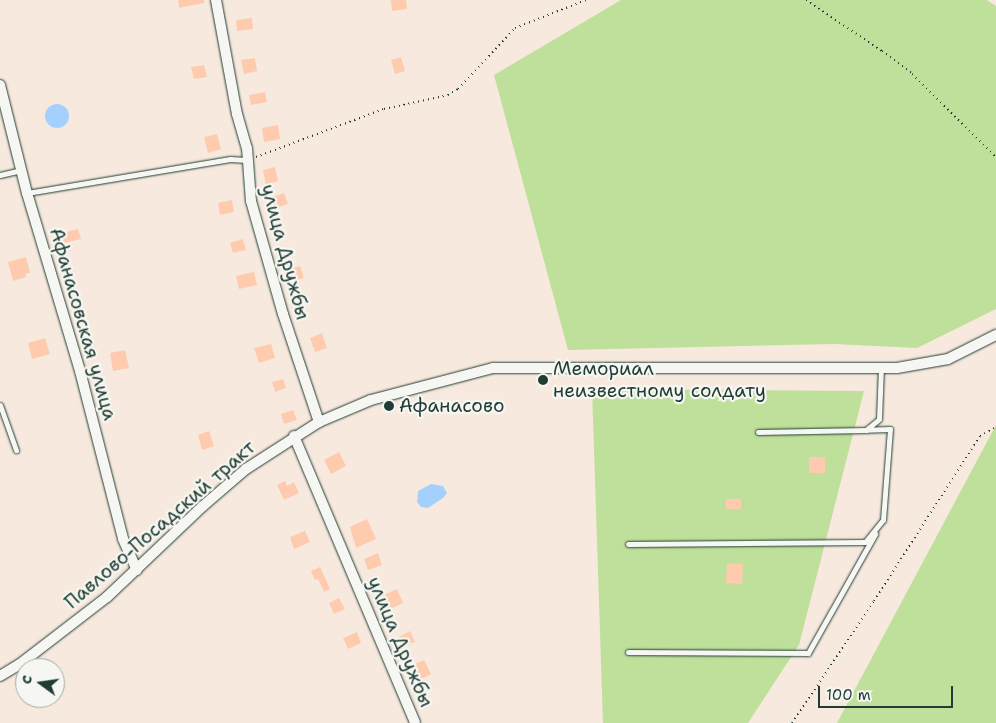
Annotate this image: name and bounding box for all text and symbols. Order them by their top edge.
street label: улица Дружбы [256,182,314,322]
street label: Афанасовская улица [45,225,121,423]
place label: Мемориал неизвестному солдату [553,358,766,402]
marker: Мемориал неизвестному солдату [537,374,549,386]
place label: Афанасово [399,395,504,417]
marker: Афанасово [383,400,395,412]
street label: Павлово-Посадский тракт [60,436,260,614]
street label: улица Дружбы [362,573,438,711]
north arrow [15,658,65,708]
text: С [17,673,36,686]
scale bar [821,676,956,708]
text: 100 m [826,685,871,705]

